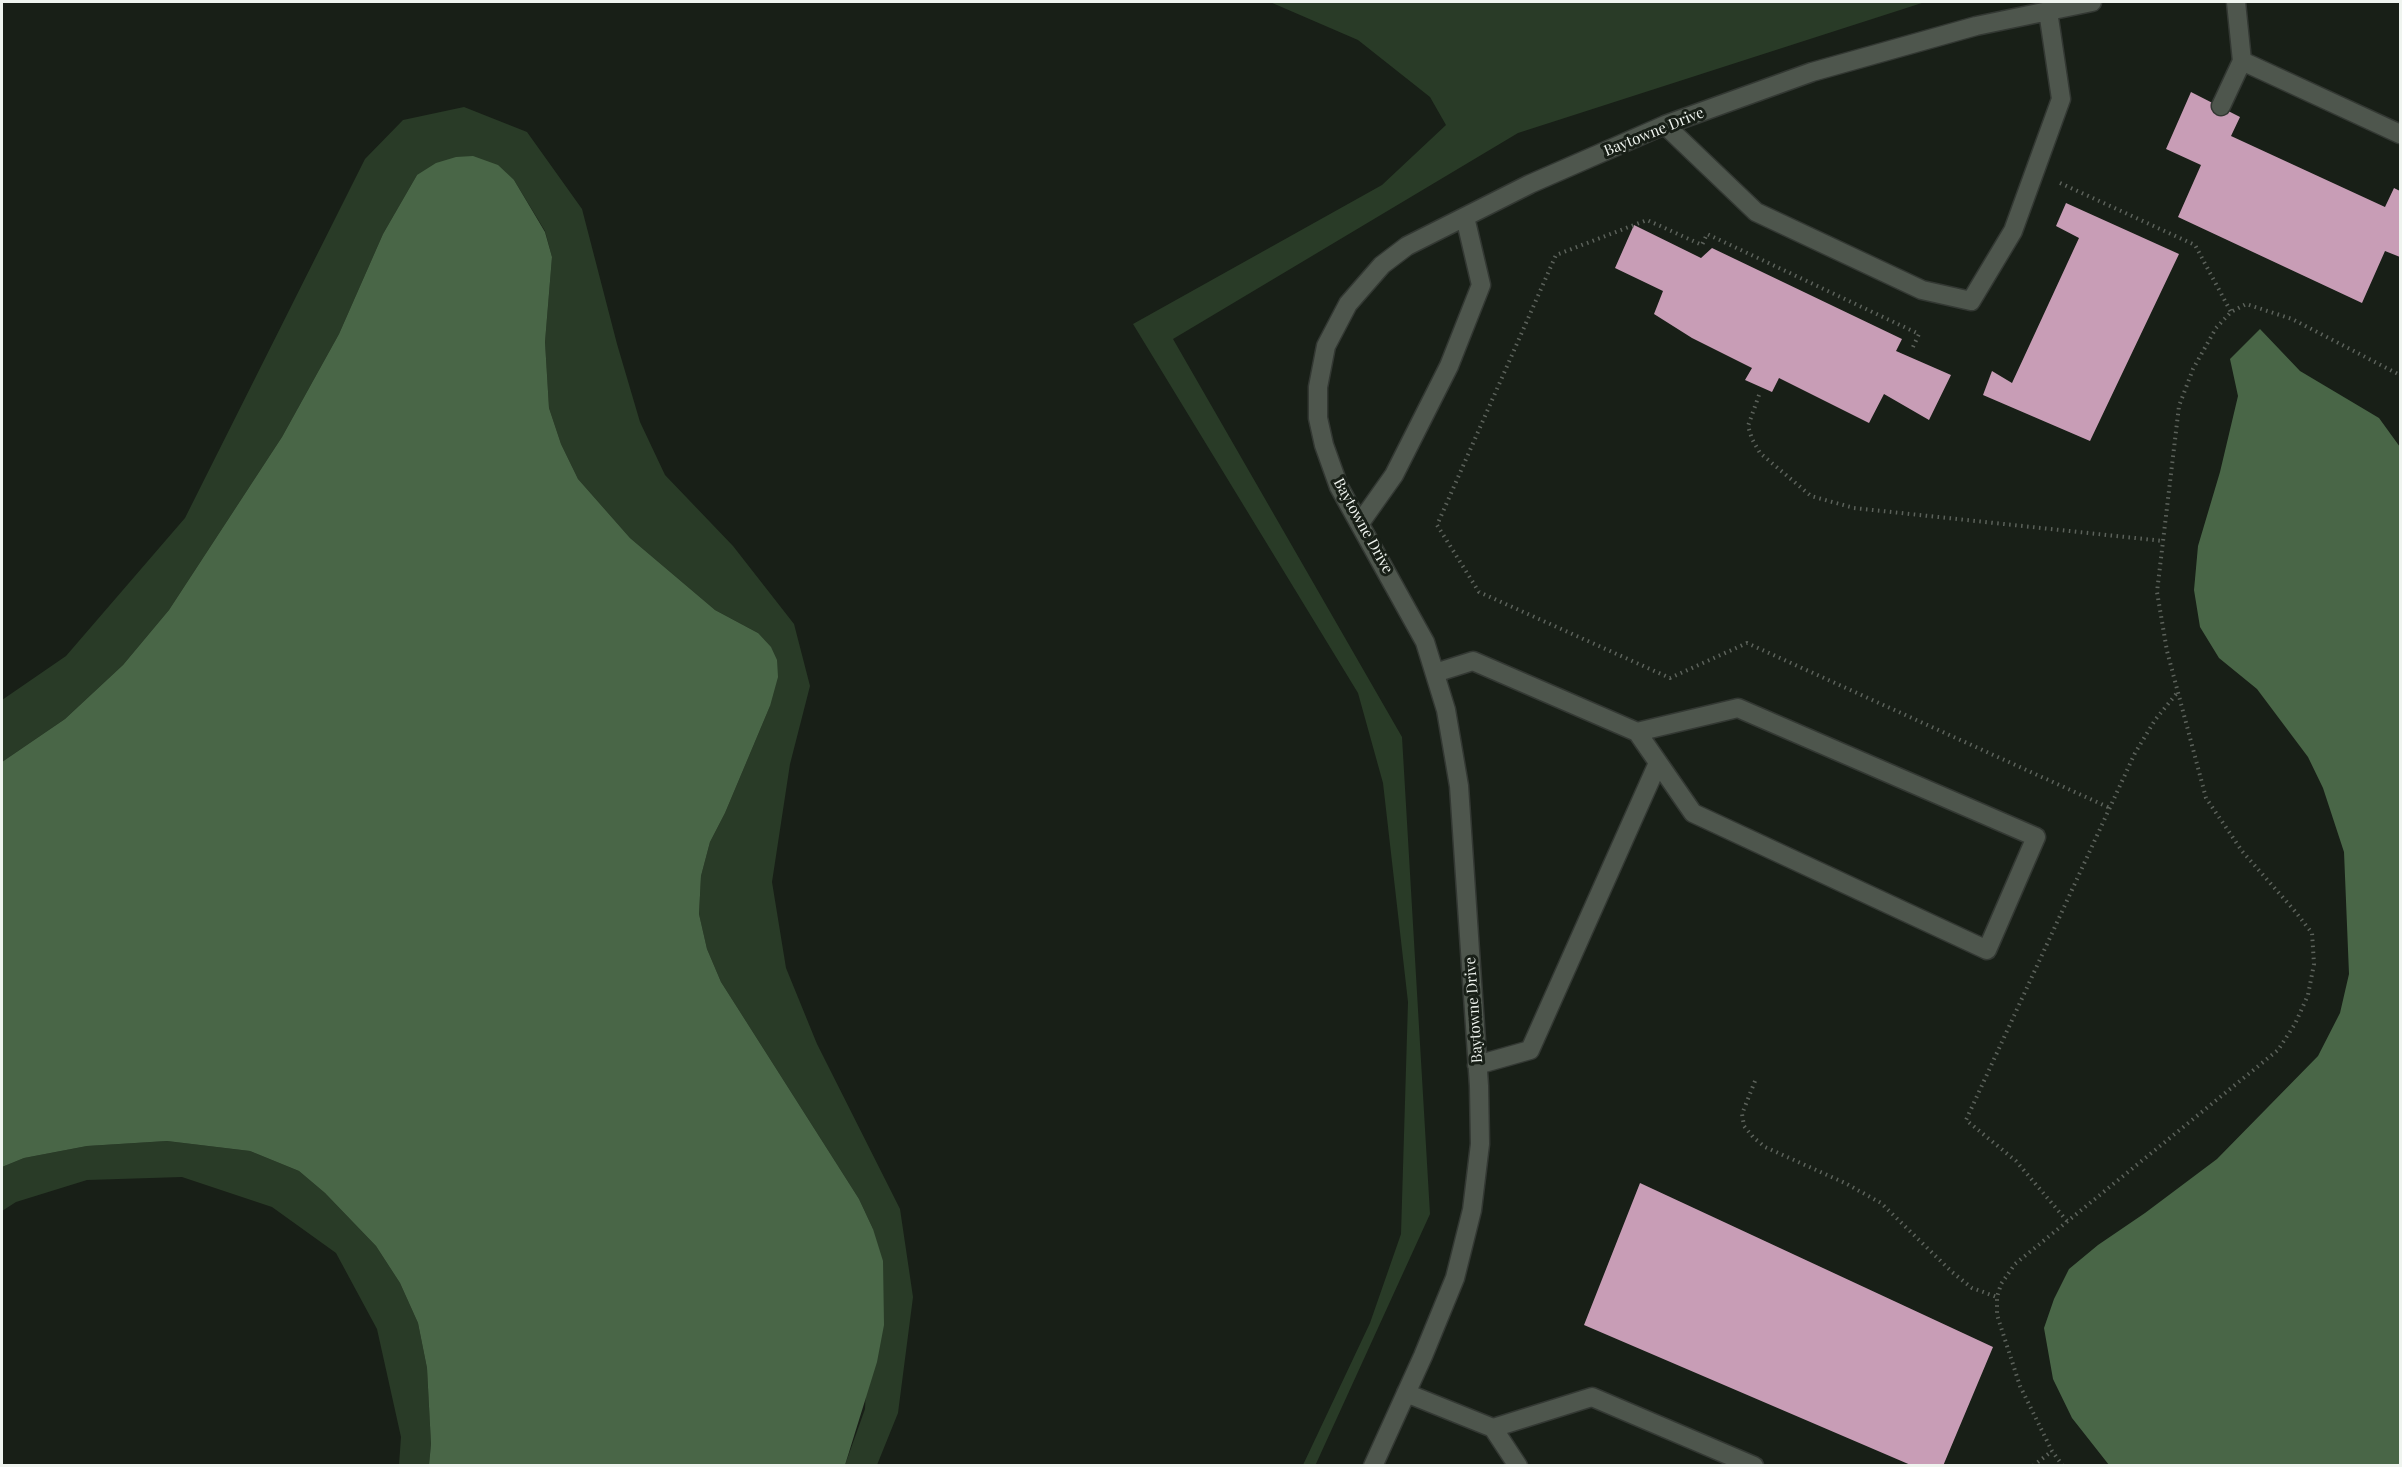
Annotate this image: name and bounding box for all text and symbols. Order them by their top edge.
street label: Baytowne Drive [1601,104,1707,160]
street label: Baytowne Drive [1329,475,1397,577]
street label: Baytowne Drive [1461,956,1487,1064]

